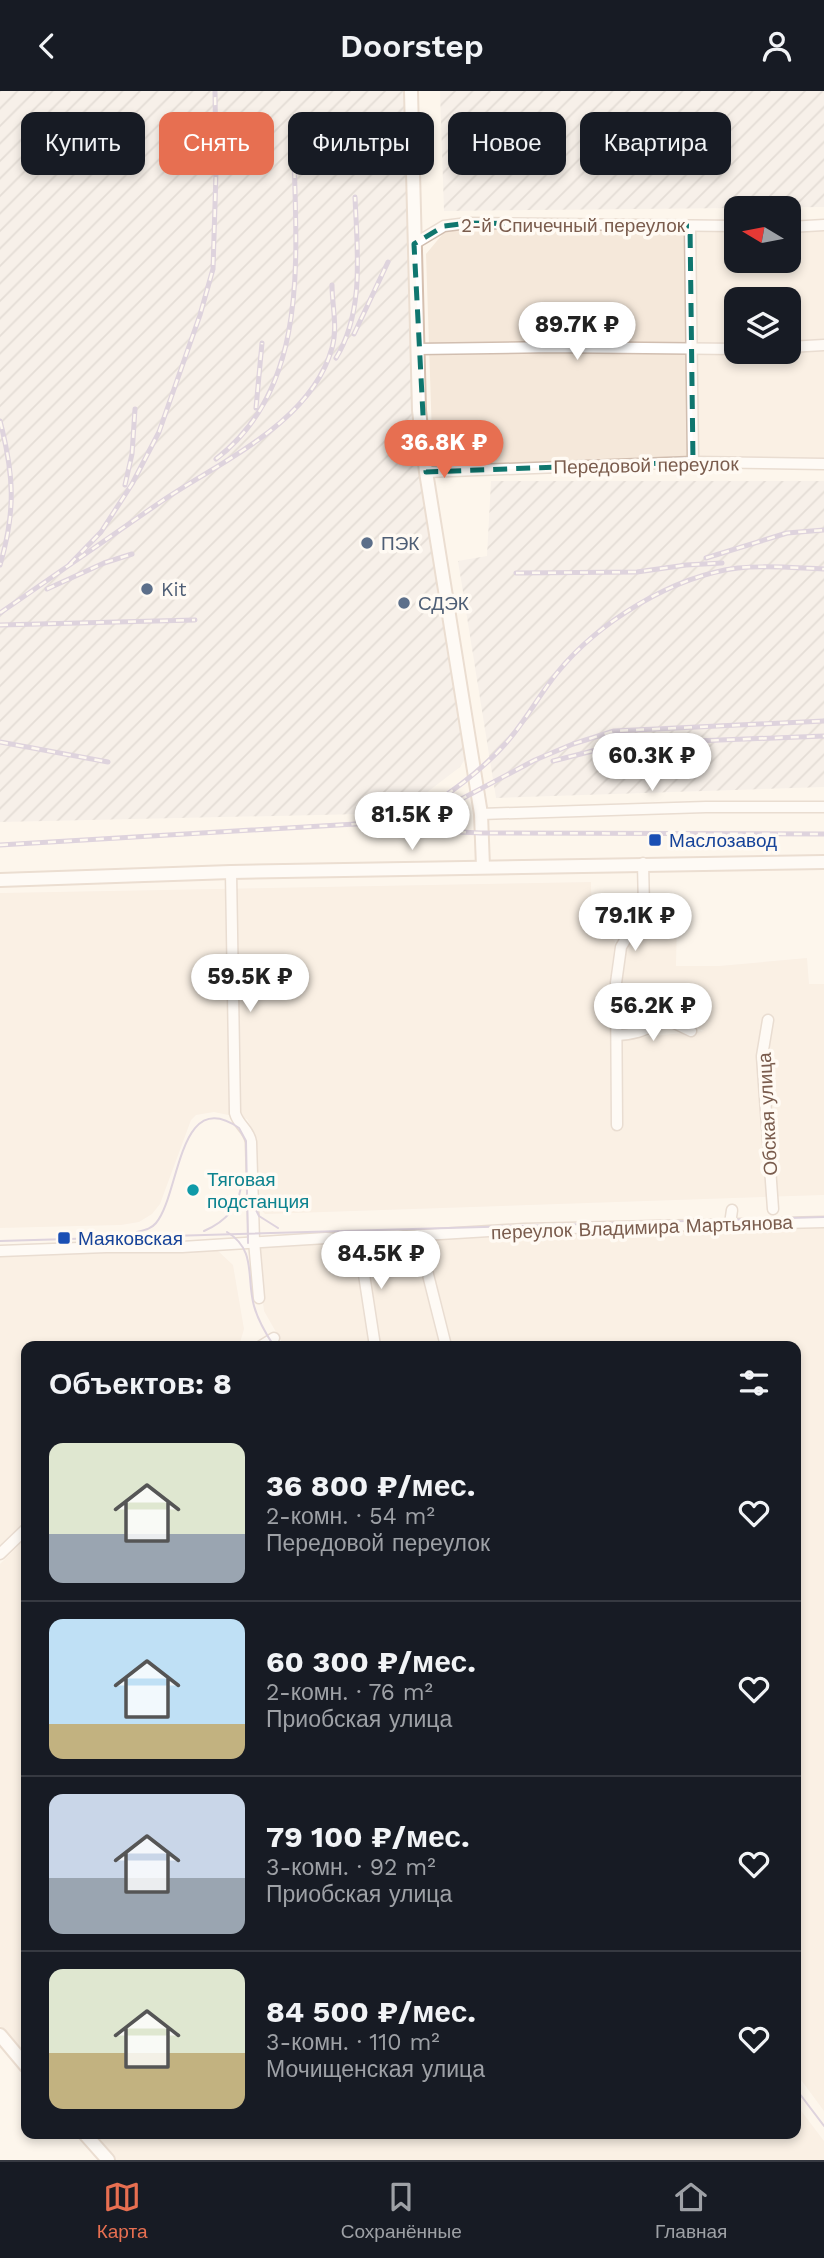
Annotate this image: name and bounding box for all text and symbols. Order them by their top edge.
icon: back [28,27,66,65]
text: Doorstep [340,27,484,65]
icon: person [758,27,796,65]
chip: Купить [21,112,145,175]
chip: Снять [159,112,274,175]
chip: Фильтры [288,112,434,175]
chip: Новое [448,112,566,175]
chip: Квартира [580,112,731,175]
north arrow [724,196,802,273]
map controls [724,196,801,364]
street label: 2-й Спичечный переулок [461,214,686,237]
button: layers [724,287,801,364]
pin: 89.7K ₽ [512,303,642,362]
text: 89.7K ₽ [535,311,619,338]
pin: 36.8K ₽ [379,421,509,480]
text: 36.8K ₽ [400,429,488,456]
street label: Передовой переулок [553,452,739,479]
place label: ПЭК [381,532,419,555]
marker: ПЭК [359,535,375,551]
place label: Kit [161,578,187,601]
marker: Kit [139,581,155,597]
place label: СДЭК [418,592,469,615]
marker: СДЭК [396,595,412,611]
pin: 60.3K ₽ [587,733,717,793]
text: 60.3K ₽ [608,742,696,769]
pin: 81.5K ₽ [347,793,477,852]
text: 81.5K ₽ [371,801,453,828]
place label: Маслозавод [669,829,777,852]
marker: Маслозавод [647,832,663,848]
pin: 79.1K ₽ [570,893,700,953]
text: 79.1K ₽ [595,902,675,929]
pin: 59.5K ₽ [185,955,315,1014]
text: 59.5K ₽ [207,963,293,990]
pin: 56.2K ₽ [588,983,718,1043]
text: 56.2K ₽ [610,992,696,1019]
street label: Обская улица [753,1051,782,1176]
place label: Тяговая подстанция [207,1168,309,1213]
marker: Тяговая подстанция [185,1182,201,1198]
street label: переулок Владимира Мартьянова [491,1211,794,1244]
place label: Маяковская [78,1227,183,1250]
marker: Маяковская [56,1230,72,1246]
pin: 84.5K ₽ [316,1231,446,1291]
text: 84.5K ₽ [337,1240,425,1267]
icon: filters [735,1364,773,1402]
text: Объектов: 8 [49,1366,232,1401]
text: 36 800 ₽/мес. [266,1468,475,1503]
icon: home [105,1471,189,1555]
icon: heart [735,1494,773,1532]
text: 2-комн. · 54 m² [266,1503,435,1530]
text: Передовой переулок [266,1530,490,1557]
text: 60 300 ₽/мес. [266,1644,476,1679]
icon: home [105,1647,189,1731]
icon: heart [735,1670,773,1708]
text: 2-комн. · 76 m² [266,1679,433,1706]
text: Приобская улица [266,1706,452,1733]
text: 79 100 ₽/мес. [266,1819,470,1854]
icon: home [105,1822,189,1906]
icon: heart [735,1845,773,1883]
text: 3-комн. · 92 m² [266,1854,436,1881]
text: Приобская улица [266,1881,452,1908]
text: 84 500 ₽/мес. [266,1994,476,2029]
icon: home [105,1997,189,2081]
icon: heart [735,2020,773,2058]
text: 3-комн. · 110 m² [266,2029,440,2056]
text: Мочищенская улица [266,2056,485,2083]
tab: Карта [97,2178,147,2243]
tab: Сохранённые [341,2178,462,2243]
tab: Главная [655,2178,727,2243]

